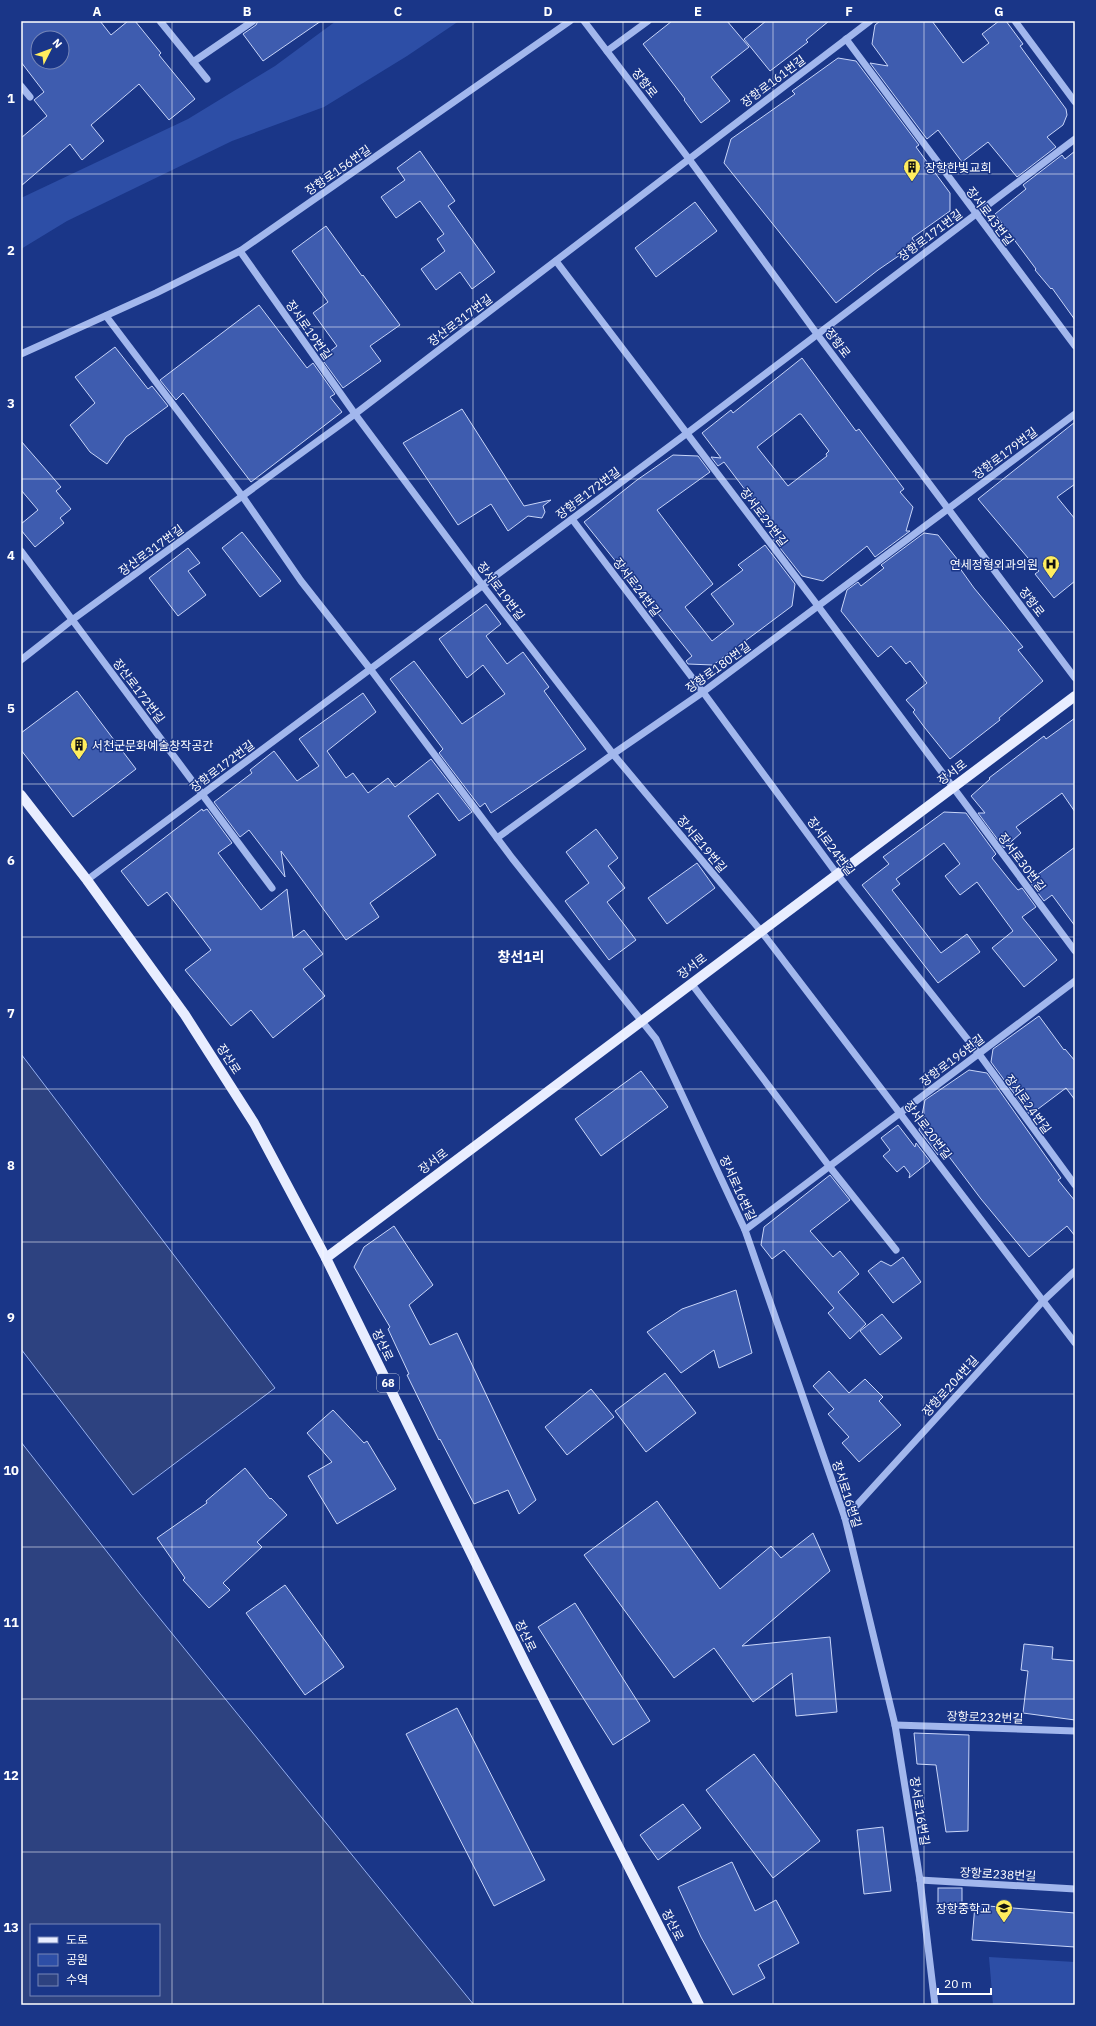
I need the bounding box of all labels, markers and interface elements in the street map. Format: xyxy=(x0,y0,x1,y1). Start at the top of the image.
text: A xyxy=(93,3,102,20)
text: B xyxy=(243,3,252,20)
text: C xyxy=(394,3,403,20)
text: D xyxy=(543,3,553,20)
text: E xyxy=(694,3,702,20)
text: F xyxy=(845,3,853,20)
text: G xyxy=(994,3,1004,20)
north arrow xyxy=(30,30,70,70)
text: N xyxy=(50,36,65,51)
street label: 장항로161번길 xyxy=(738,52,808,110)
street label: 장항로 xyxy=(629,65,661,101)
text: 1 xyxy=(7,90,15,107)
street label: 장항로156번길 xyxy=(302,142,374,198)
building icon: 장항한빛교회 xyxy=(902,157,922,182)
place label: 장항한빛교회 xyxy=(925,160,991,175)
street label: 장서로43번길 xyxy=(963,184,1017,248)
street label: 장항로171번길 xyxy=(895,206,965,264)
text: 2 xyxy=(7,242,15,259)
street label: 장산로317번길 xyxy=(425,291,495,349)
street label: 장서로19번길 xyxy=(283,297,335,363)
street label: 장항로 xyxy=(822,325,854,361)
text: 3 xyxy=(7,395,15,412)
street label: 장항로179번길 xyxy=(970,424,1040,482)
street label: 장항로172번길 xyxy=(553,464,623,522)
street label: 장서로29번길 xyxy=(737,485,791,549)
street label: 장산로317번길 xyxy=(116,521,186,579)
text: 4 xyxy=(7,547,15,564)
hospital icon: 연세정형외과의원 xyxy=(1041,554,1061,579)
street label: 장서로24번길 xyxy=(610,555,664,619)
place label: 연세정형외과의원 xyxy=(950,557,1038,572)
street label: 장서로19번길 xyxy=(474,559,528,623)
street label: 장항로 xyxy=(1016,584,1048,620)
street label: 장항로180번길 xyxy=(683,638,753,696)
street label: 장산로172번길 xyxy=(110,656,168,726)
text: 5 xyxy=(7,700,15,717)
building icon: 서천군문화예술창작공간 xyxy=(69,735,89,760)
street label: 장항로172번길 xyxy=(187,737,257,795)
place label: 서천군문화예술창작공간 xyxy=(92,738,213,753)
street label: 장서로 xyxy=(934,756,970,788)
street label: 장서로19번길 xyxy=(674,813,730,875)
street label: 장서로24번길 xyxy=(804,814,858,878)
street label: 장서로30번길 xyxy=(995,830,1049,894)
text: 6 xyxy=(7,852,15,869)
district label: 창선1리 xyxy=(497,948,545,966)
street label: 장서로 xyxy=(674,950,710,982)
text: 7 xyxy=(7,1005,15,1022)
street label: 장항로196번길 xyxy=(917,1031,987,1089)
street label: 장산로 xyxy=(214,1041,244,1077)
street label: 장서로24번길 xyxy=(1001,1071,1055,1137)
street label: 장서로20번길 xyxy=(901,1098,955,1162)
street label: 장서로 xyxy=(415,1145,451,1177)
street label: 장서로16번길 xyxy=(716,1153,760,1223)
text: 8 xyxy=(7,1157,15,1174)
text: 9 xyxy=(7,1309,15,1326)
street label: 장산로 xyxy=(369,1327,397,1363)
street label: 장항로204번길 xyxy=(919,1352,981,1420)
road number: 68 xyxy=(377,1374,399,1392)
street label: 장서로16번길 xyxy=(829,1459,865,1529)
text: 10 xyxy=(3,1462,19,1479)
text: 11 xyxy=(3,1614,19,1631)
street label: 장산로 xyxy=(512,1618,540,1654)
street label: 장항로232번길 xyxy=(946,1708,1024,1726)
text: 12 xyxy=(3,1767,19,1784)
street label: 장서로16번길 xyxy=(907,1775,933,1847)
street label: 장항로238번길 xyxy=(959,1865,1037,1883)
school or university icon: 장항중학교 xyxy=(994,1898,1014,1923)
place label: 장항중학교 xyxy=(936,1901,991,1916)
street label: 장산로 xyxy=(659,1907,687,1943)
text: 13 xyxy=(3,1919,19,1936)
legend xyxy=(30,1924,160,1996)
text: 도로 xyxy=(66,1932,88,1947)
text: 공원 xyxy=(66,1952,88,1967)
scale bar xyxy=(938,1970,991,1996)
text: 수역 xyxy=(66,1972,88,1987)
text: 20 m xyxy=(944,1976,972,1991)

